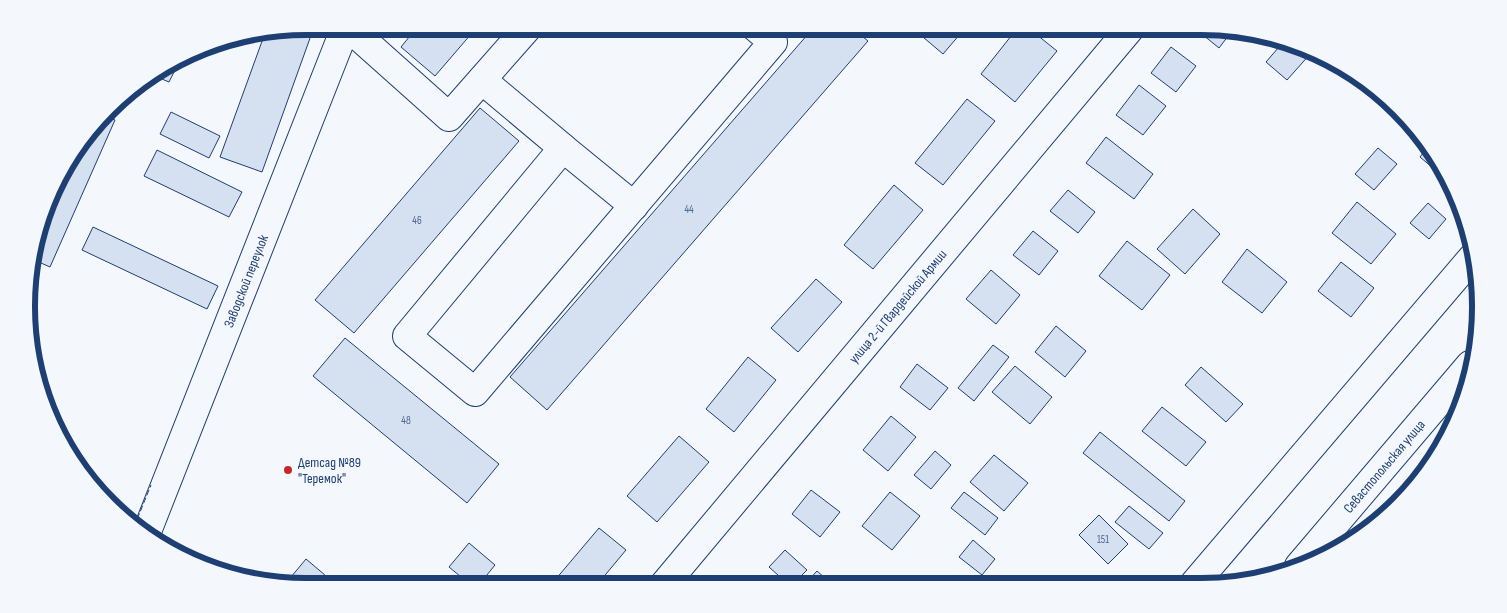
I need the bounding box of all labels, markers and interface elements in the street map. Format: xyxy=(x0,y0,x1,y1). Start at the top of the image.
house number: 44 xyxy=(684,203,694,216)
house number: 46 xyxy=(412,214,422,227)
street label: Заводской переулок xyxy=(220,231,272,330)
street label: улица 2-й Гвардейской Армии xyxy=(845,246,950,367)
house number: 48 xyxy=(401,414,411,427)
street label: Севастопольская улица xyxy=(1339,416,1428,516)
place label: Детсад №89 "Теремок" xyxy=(298,454,361,487)
marker: Детсад №89 "Теремок" xyxy=(282,464,294,476)
house number: 151 xyxy=(1097,533,1109,546)

